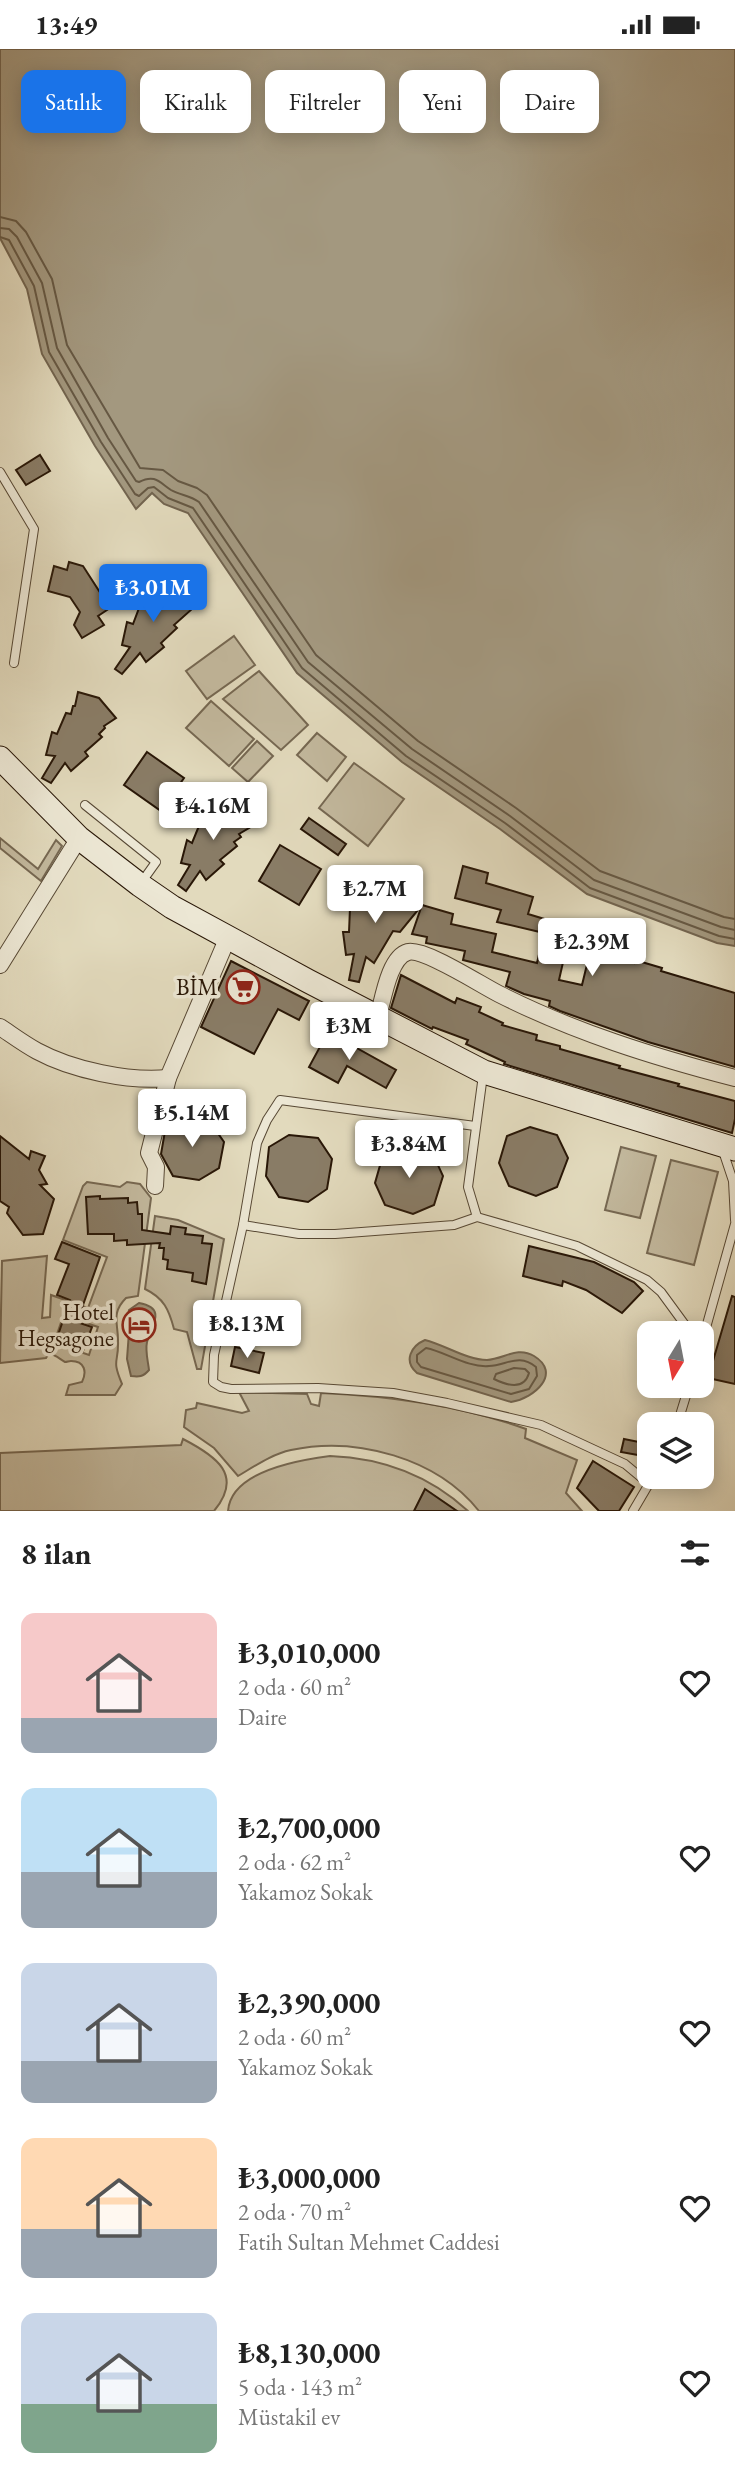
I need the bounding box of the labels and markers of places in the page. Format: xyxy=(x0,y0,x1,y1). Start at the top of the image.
pin: ₺3.01M xyxy=(96,565,210,624)
pin: ₺4.16M xyxy=(156,783,270,842)
pin: ₺2.7M xyxy=(326,865,424,925)
pin: ₺2.39M xyxy=(535,919,649,978)
supermarket icon: BİM xyxy=(224,968,262,1006)
place label: BİM xyxy=(176,972,218,1002)
pin: ₺3M xyxy=(315,1003,383,1062)
pin: ₺5.14M xyxy=(135,1089,249,1149)
pin: ₺3.84M xyxy=(352,1121,466,1180)
place label: Hotel Hegsagone xyxy=(17,1297,114,1353)
pin: ₺8.13M xyxy=(190,1301,304,1360)
hotel icon: Hotel Hegsagone xyxy=(120,1306,158,1344)

